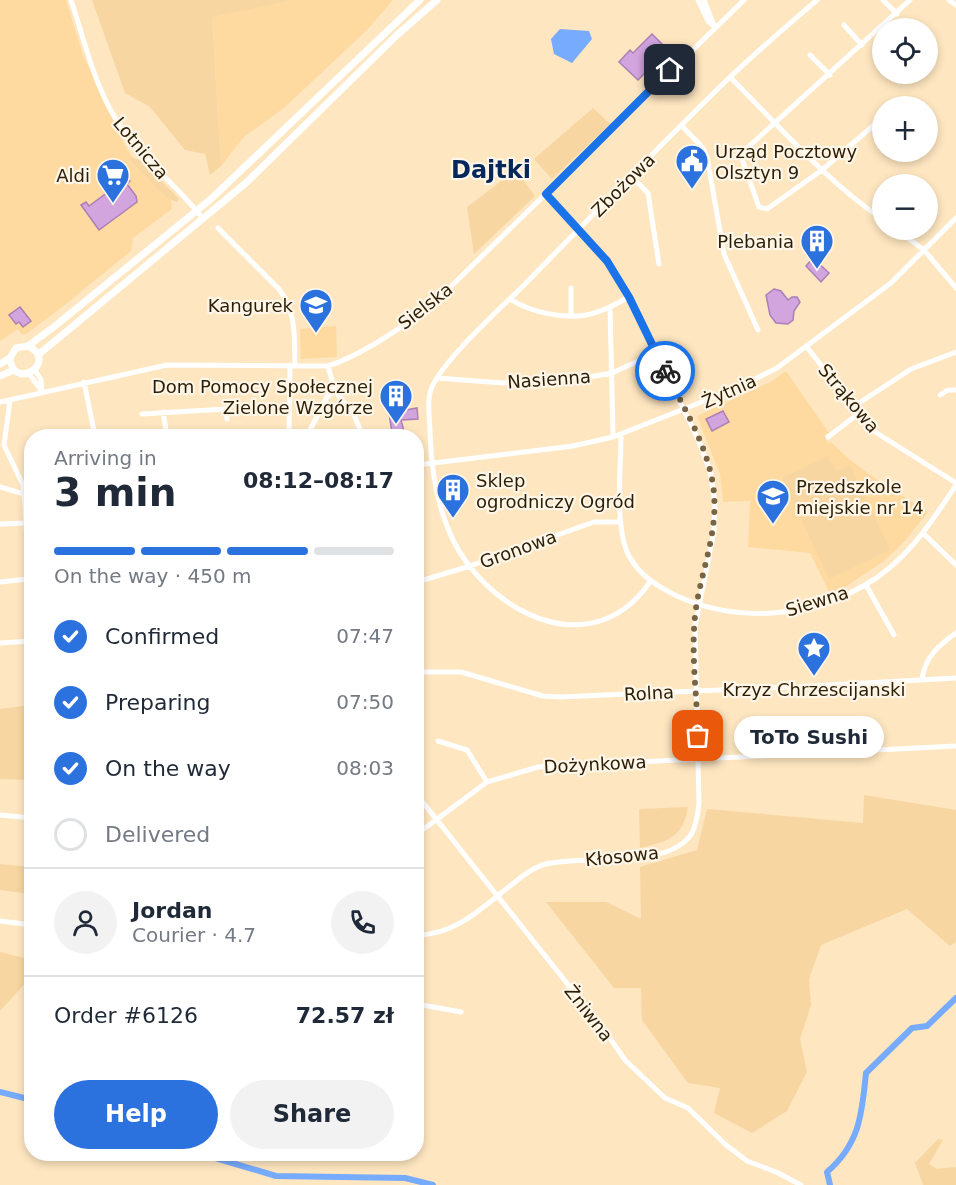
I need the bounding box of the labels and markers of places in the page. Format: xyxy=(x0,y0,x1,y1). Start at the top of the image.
pin xyxy=(644,44,695,95)
place label: Urząd Pocztowy Olsztyn 9 xyxy=(715,141,858,183)
public building icon: Urząd Pocztowy Olsztyn 9 xyxy=(674,143,710,190)
supermarket icon: Aldi xyxy=(95,157,131,204)
place label: Aldi xyxy=(56,165,90,186)
building icon: Plebania xyxy=(799,223,835,270)
place label: Plebania xyxy=(717,231,794,252)
school or university icon: Kangurek xyxy=(298,287,334,334)
place label: Kangurek xyxy=(208,295,294,316)
place label: Dom Pomocy Społecznej Zielone Wzgórze xyxy=(152,376,373,418)
building icon: Dom Pomocy Społecznej Zielone Wzgórze xyxy=(378,378,414,425)
place label: Sklep ogrodniczy Ogród xyxy=(476,470,635,512)
building icon: Sklep ogrodniczy Ogród xyxy=(435,472,471,519)
place label: Przedszkole miejskie nr 14 xyxy=(796,476,924,518)
school or university icon: Przedszkole miejskie nr 14 xyxy=(755,478,791,525)
place icon: Krzyz Chrzescijanski xyxy=(796,630,832,677)
place label: Krzyz Chrzescijanski xyxy=(723,679,905,700)
pin xyxy=(672,710,723,761)
callout: ToTo Sushi xyxy=(734,715,884,757)

